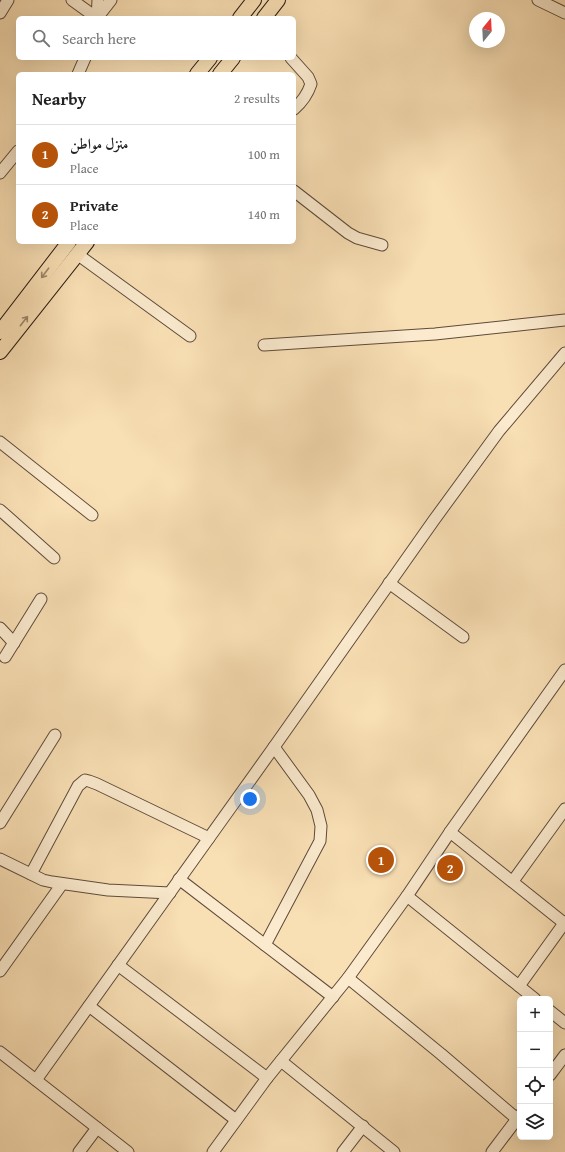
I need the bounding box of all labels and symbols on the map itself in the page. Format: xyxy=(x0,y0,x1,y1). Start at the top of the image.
north arrow xyxy=(469,12,505,48)
one-way arrow xyxy=(41,267,49,278)
one-way arrow xyxy=(20,316,28,327)
your location xyxy=(240,789,260,809)
pin: 1 xyxy=(368,845,394,875)
pin: 2 xyxy=(437,853,463,883)

